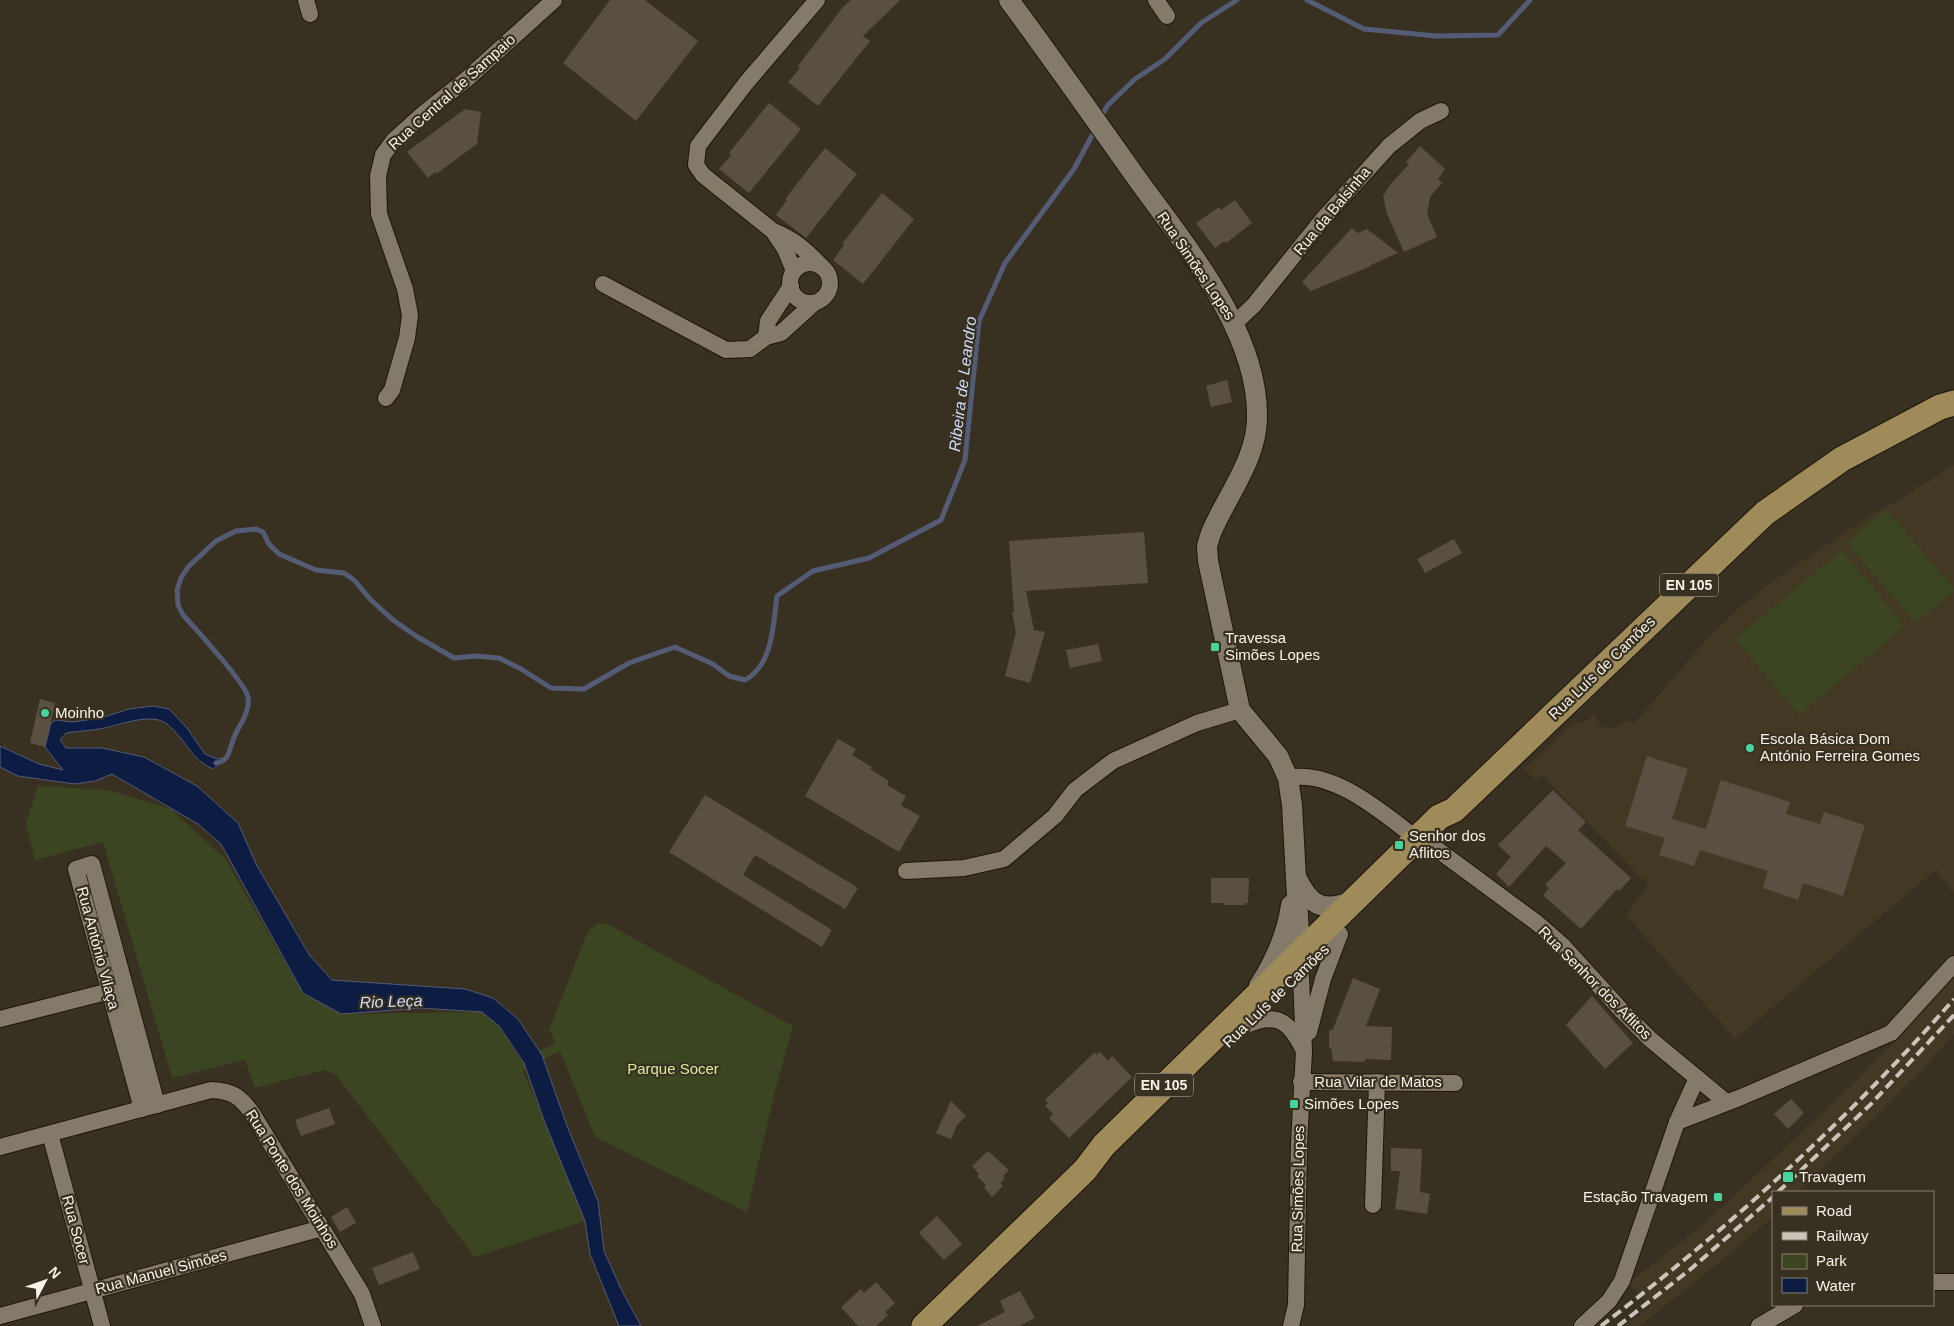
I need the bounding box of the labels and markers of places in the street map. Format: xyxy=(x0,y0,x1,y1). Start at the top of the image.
place label: Travessa Simões Lopes xyxy=(1225,629,1320,663)
marker: Travessa Simões Lopes xyxy=(1209,641,1221,653)
place label: Moinho xyxy=(55,704,104,721)
marker: Moinho xyxy=(39,707,51,719)
place label: Escola Básica Dom António Ferreira Gomes xyxy=(1760,730,1920,764)
marker: Escola Básica Dom António Ferreira Gomes xyxy=(1744,742,1756,754)
place label: Senhor dos Aflitos xyxy=(1409,827,1486,861)
marker: Senhor dos Aflitos xyxy=(1393,839,1405,851)
place label: Simões Lopes xyxy=(1304,1095,1399,1112)
marker: Simões Lopes xyxy=(1288,1098,1300,1110)
place label: Travagem xyxy=(1799,1168,1866,1185)
marker: Travagem xyxy=(1781,1170,1795,1184)
place label: Estação Travagem xyxy=(1583,1188,1708,1205)
marker: Estação Travagem xyxy=(1712,1191,1724,1203)

